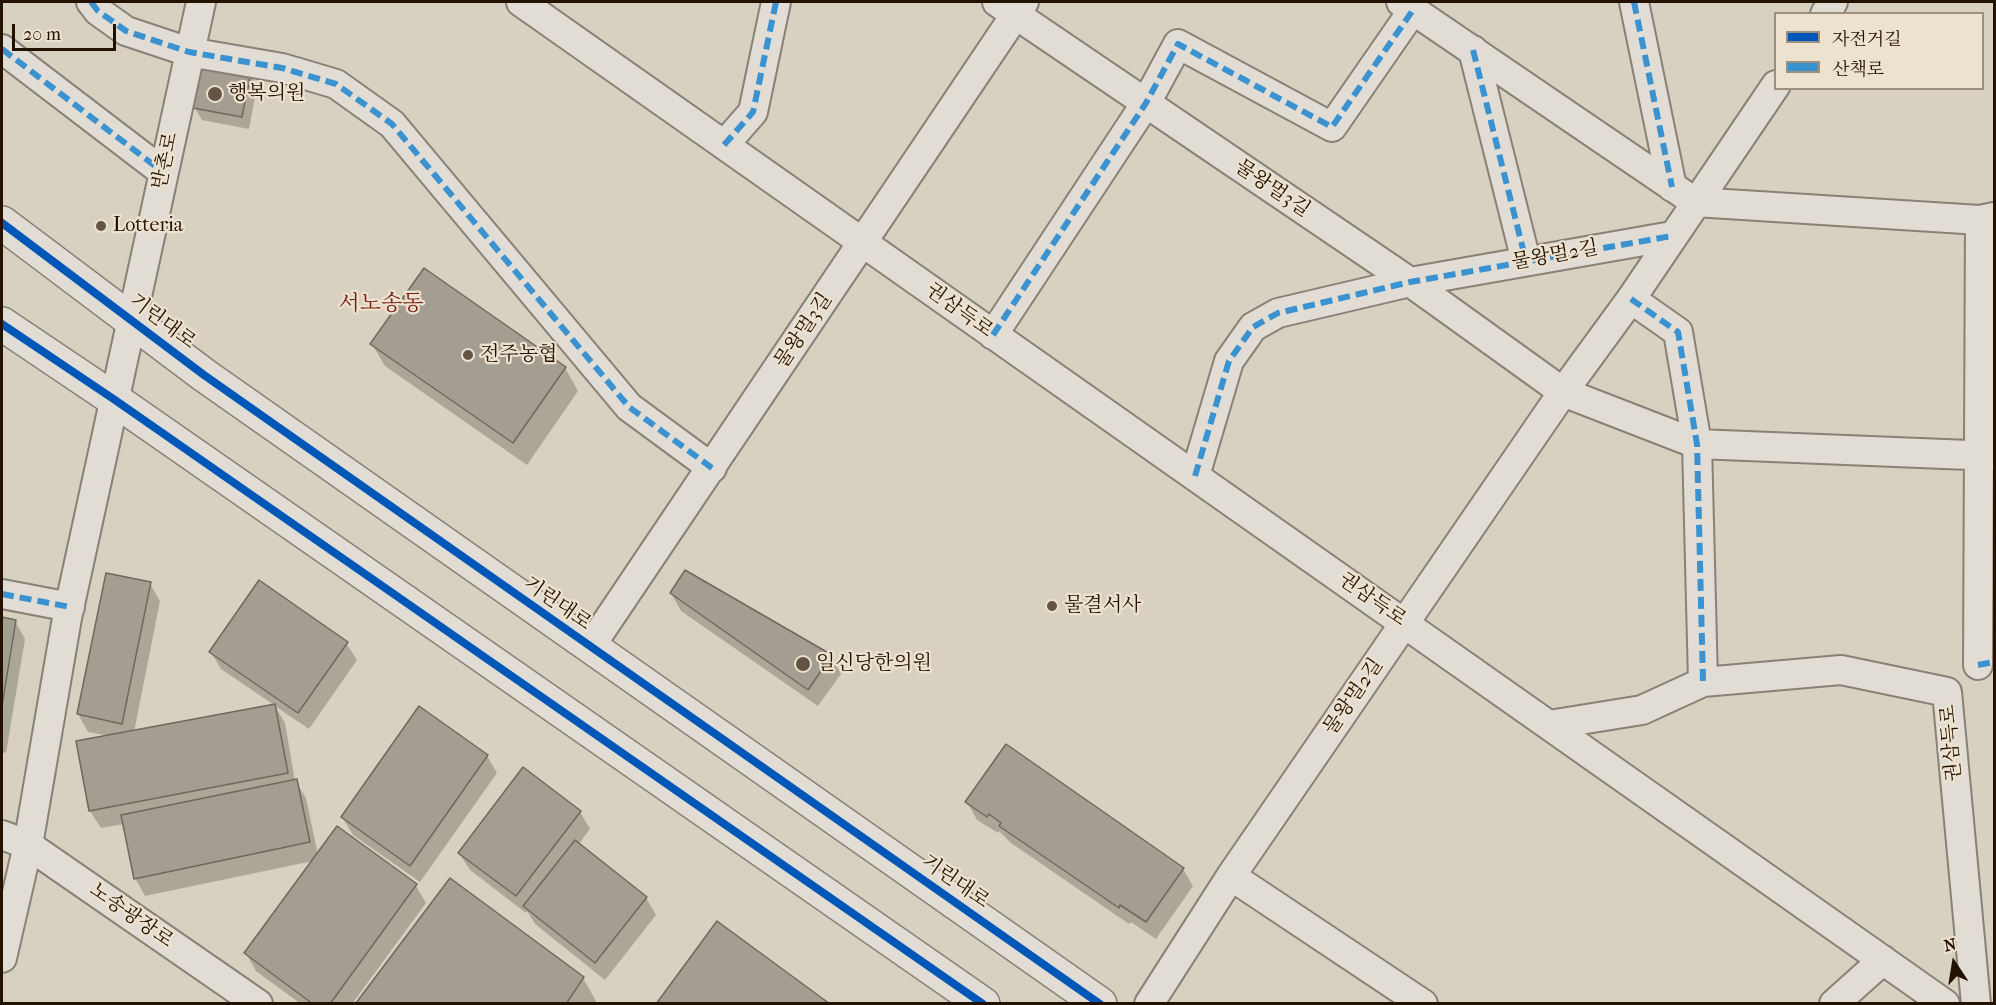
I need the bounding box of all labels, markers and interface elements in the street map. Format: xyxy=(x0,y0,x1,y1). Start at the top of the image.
scale bar xyxy=(15,12,118,50)
legend xyxy=(1774,12,1984,90)
text: 20 m xyxy=(23,24,61,45)
text: 자전거길 xyxy=(1832,29,1902,50)
text: 산책로 xyxy=(1832,59,1884,80)
place label: 행복의원 xyxy=(228,82,305,106)
marker: 행복의원 xyxy=(206,85,224,103)
street label: 반촌로 xyxy=(148,130,184,192)
street label: 물왕멀3길 xyxy=(1230,155,1314,223)
place label: Lotteria xyxy=(113,214,183,238)
marker: Lotteria xyxy=(94,219,108,233)
street label: 물왕멀2길 xyxy=(1510,237,1600,275)
street label: 권삼득로 xyxy=(921,279,997,343)
street label: 기린대로 xyxy=(124,289,200,355)
street label: 물왕멀3길 xyxy=(770,289,838,373)
district label: 서노송동 xyxy=(338,292,424,318)
place label: 전주농협 xyxy=(480,343,557,367)
marker: 전주농협 xyxy=(461,348,475,362)
street label: 권삼득로 xyxy=(1333,568,1411,632)
street label: 기린대로 xyxy=(518,572,596,636)
place label: 물결서사 xyxy=(1064,594,1141,618)
marker: 물결서사 xyxy=(1045,599,1059,613)
place label: 일신당한의원 xyxy=(816,652,932,676)
street label: 물왕멀2길 xyxy=(1319,654,1389,740)
marker: 일신당한의원 xyxy=(794,655,812,673)
street label: 권삼득로 xyxy=(1937,703,1967,783)
street label: 기린대로 xyxy=(916,850,994,914)
street label: 노송광장로 xyxy=(85,878,177,954)
north arrow xyxy=(1924,933,1984,993)
text: N xyxy=(1942,934,1958,955)

